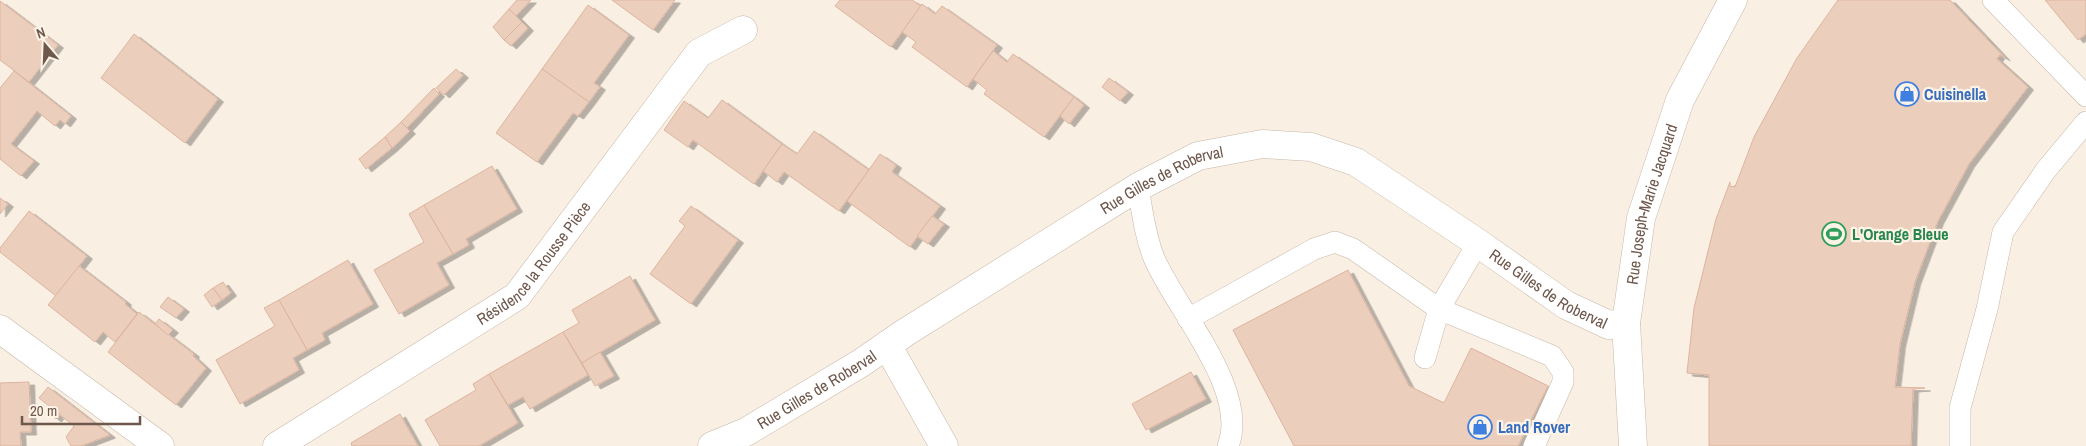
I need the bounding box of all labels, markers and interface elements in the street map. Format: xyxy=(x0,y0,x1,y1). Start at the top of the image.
north arrow xyxy=(20,20,70,70)
text: N xyxy=(34,23,48,43)
shop icon: Cuisinella xyxy=(1894,81,1920,107)
place label: Cuisinella xyxy=(1924,83,1987,105)
street label: Rue Joseph-Marie Jacquard xyxy=(1621,121,1682,286)
street label: Rue Gilles de Roberval xyxy=(1096,141,1225,219)
street label: Résidence la Rousse Pièce xyxy=(472,197,595,330)
sports icon: L'Orange Bleue xyxy=(1821,221,1847,247)
place label: L'Orange Bleue xyxy=(1852,223,1948,245)
street label: Rue Gilles de Roberval xyxy=(1485,243,1611,334)
street label: Rue Gilles de Roberval xyxy=(753,345,880,434)
scale bar xyxy=(22,394,140,426)
text: 20 m xyxy=(30,400,57,421)
shop icon: Land Rover xyxy=(1467,414,1493,440)
place label: Land Rover xyxy=(1498,416,1571,438)

